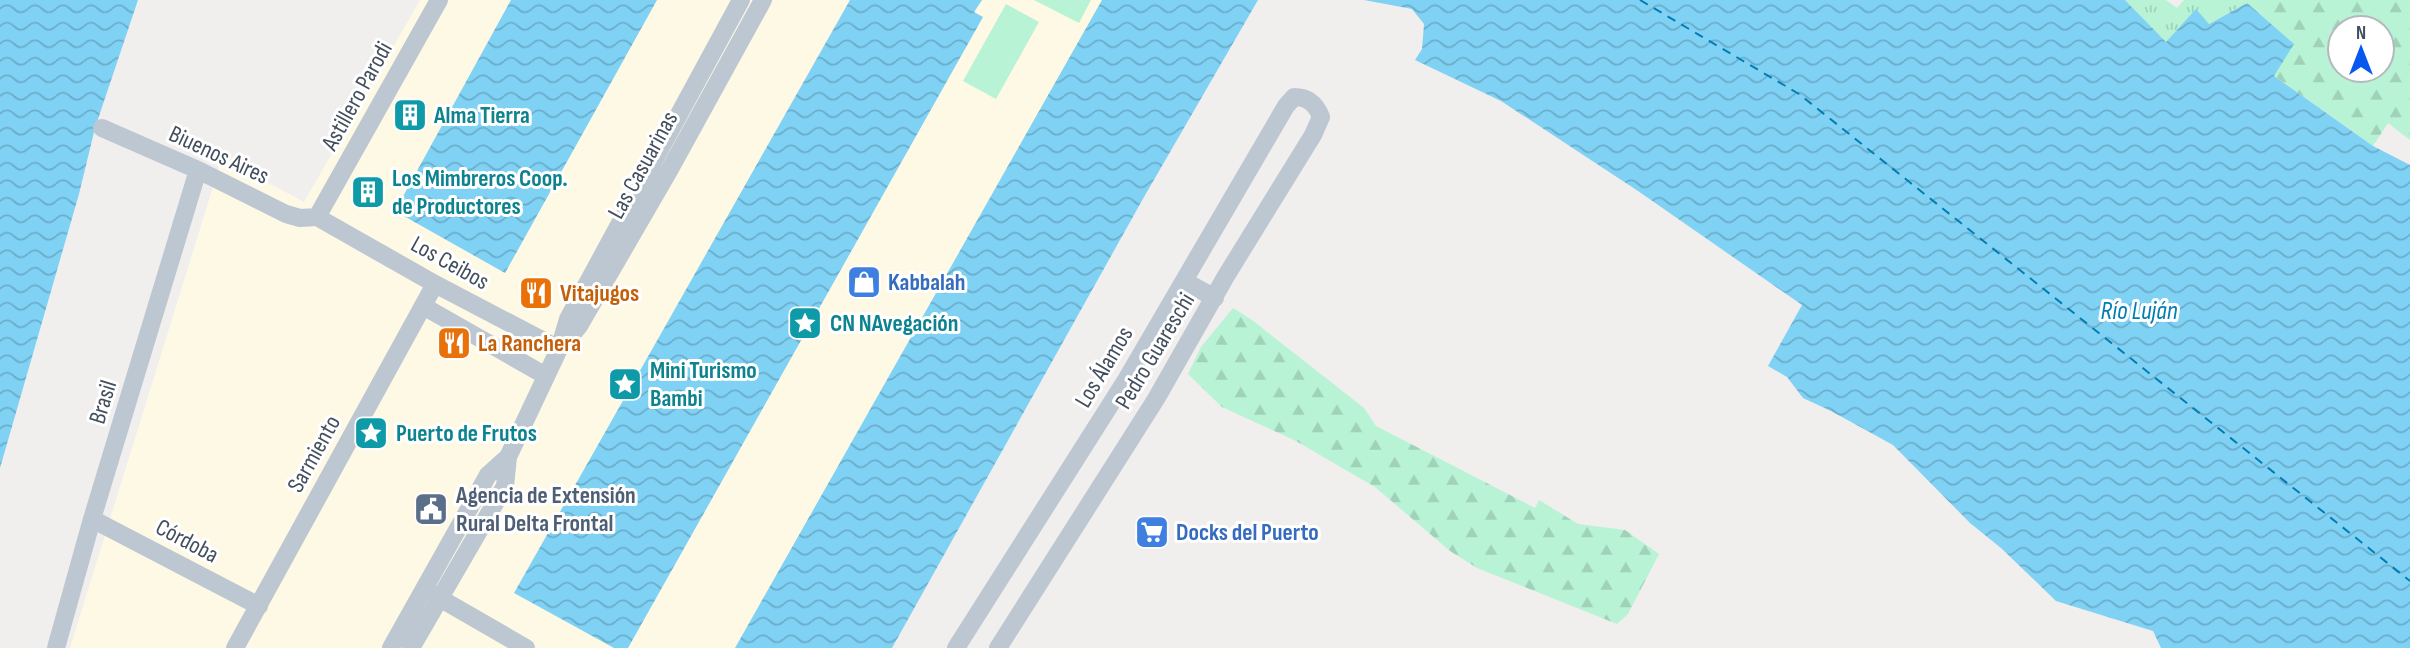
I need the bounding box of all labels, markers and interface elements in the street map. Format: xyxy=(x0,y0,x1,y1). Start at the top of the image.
north arrow xyxy=(2326,14,2396,84)
text: N xyxy=(2356,22,2366,45)
street label: Astillero Parodi xyxy=(315,37,399,156)
building icon: Alma Tierra xyxy=(391,96,429,134)
place label: Alma Tierra xyxy=(433,101,530,130)
street label: Las Casuarinas xyxy=(602,106,684,224)
street label: Biuenos Aires xyxy=(164,119,274,191)
place label: Los Mimbreros Coop. de Productores xyxy=(392,164,568,221)
building icon: Los Mimbreros Coop. de Productores xyxy=(349,173,387,211)
street label: Los Ceibos xyxy=(406,230,494,296)
shop icon: Kabbalah xyxy=(845,263,883,301)
place label: Kabbalah xyxy=(888,268,965,297)
restaurant icon: Vitajugos xyxy=(517,274,555,312)
place label: Vitajugos xyxy=(560,279,639,308)
street label: Pedro Guareschi xyxy=(1109,288,1201,414)
water label: Río Luján xyxy=(2100,296,2178,327)
place icon: CN NAvegación xyxy=(786,304,824,342)
place label: CN NAvegación xyxy=(830,309,959,338)
street label: Los Álamos xyxy=(1069,321,1139,413)
restaurant icon: La Ranchera xyxy=(435,324,473,362)
place label: La Ranchera xyxy=(478,329,581,358)
place label: Mini Turismo Bambi xyxy=(650,356,757,413)
place icon: Mini Turismo Bambi xyxy=(606,365,644,403)
street label: Brasil xyxy=(83,377,123,427)
street label: Sarmiento xyxy=(281,410,347,498)
place icon: Puerto de Frutos xyxy=(352,414,390,452)
place label: Puerto de Frutos xyxy=(396,419,537,448)
place label: Agencia de Extensión Rural Delta Frontal xyxy=(455,481,636,538)
public building icon: Agencia de Extensión Rural Delta Frontal xyxy=(412,490,450,528)
street label: Córdoba xyxy=(151,512,223,570)
supermarket icon: Docks del Puerto xyxy=(1133,513,1171,551)
place label: Docks del Puerto xyxy=(1176,518,1319,547)

